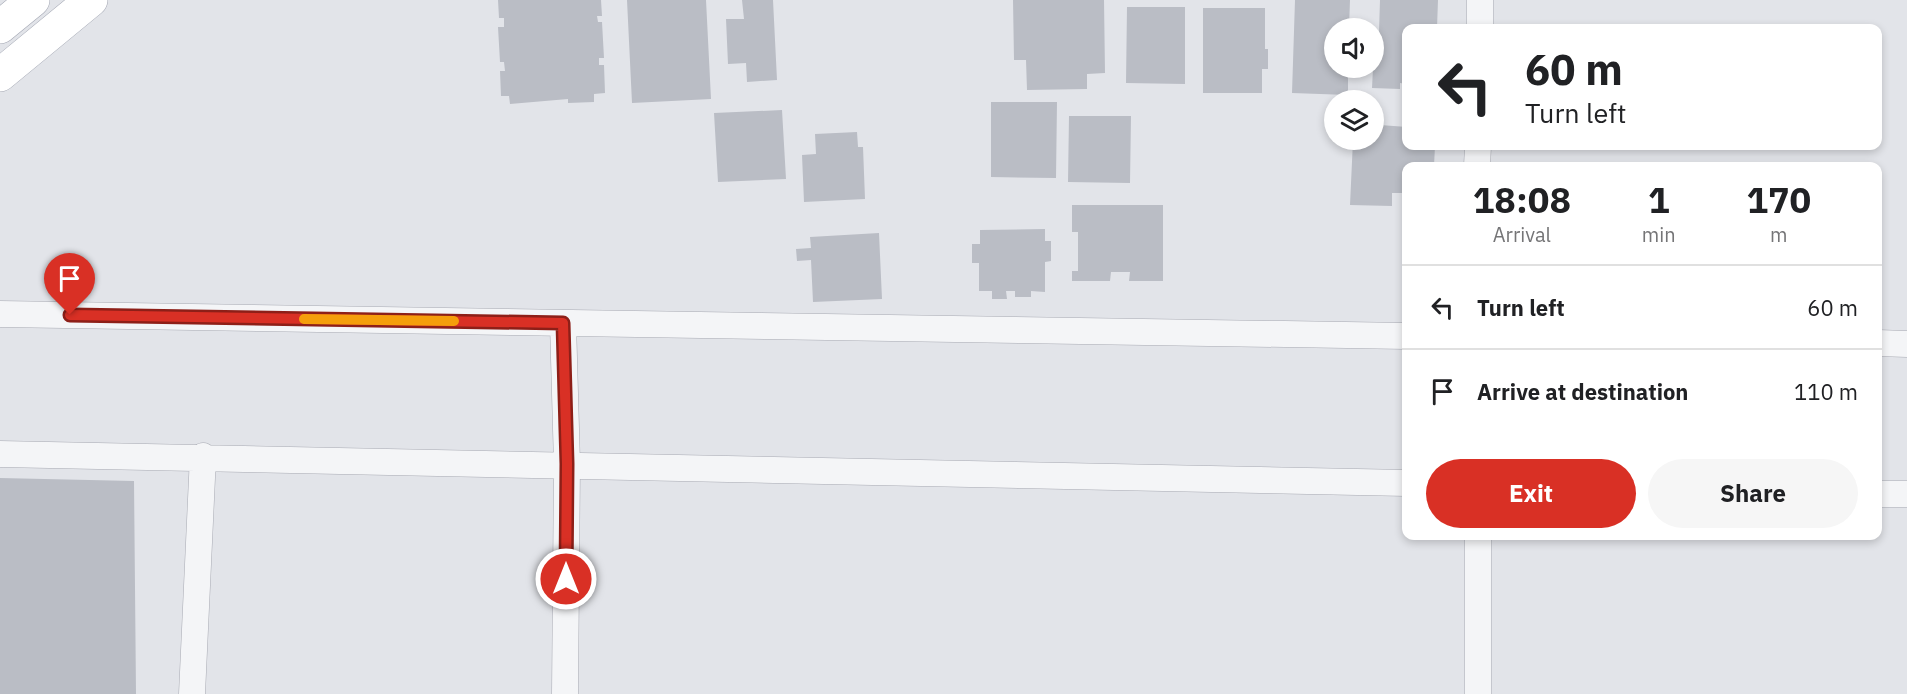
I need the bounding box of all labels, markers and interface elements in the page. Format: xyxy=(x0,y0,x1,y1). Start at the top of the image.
map controls xyxy=(1324,18,1384,150)
button: sound xyxy=(1324,18,1384,78)
text: 60 m xyxy=(1525,42,1623,97)
icon: left xyxy=(1426,48,1504,126)
button: layers xyxy=(1324,90,1384,150)
text: Turn left xyxy=(1525,95,1626,130)
text: 18:08 xyxy=(1473,176,1571,223)
text: 1 xyxy=(1648,176,1670,223)
text: 170 xyxy=(1746,176,1811,223)
text: Arrival xyxy=(1493,221,1551,248)
text: min xyxy=(1642,221,1676,248)
text: m xyxy=(1770,221,1788,248)
pin xyxy=(44,253,95,315)
icon: arrive xyxy=(53,262,86,295)
icon: left xyxy=(1426,291,1459,324)
text: Turn left xyxy=(1477,293,1565,322)
text: 60 m xyxy=(1807,293,1858,322)
icon: arrive xyxy=(1426,375,1459,408)
text: Arrive at destination xyxy=(1477,377,1688,406)
text: 110 m xyxy=(1794,377,1858,406)
button: Exit xyxy=(1426,459,1636,528)
button: Share xyxy=(1648,459,1858,528)
position arrow xyxy=(534,547,598,611)

